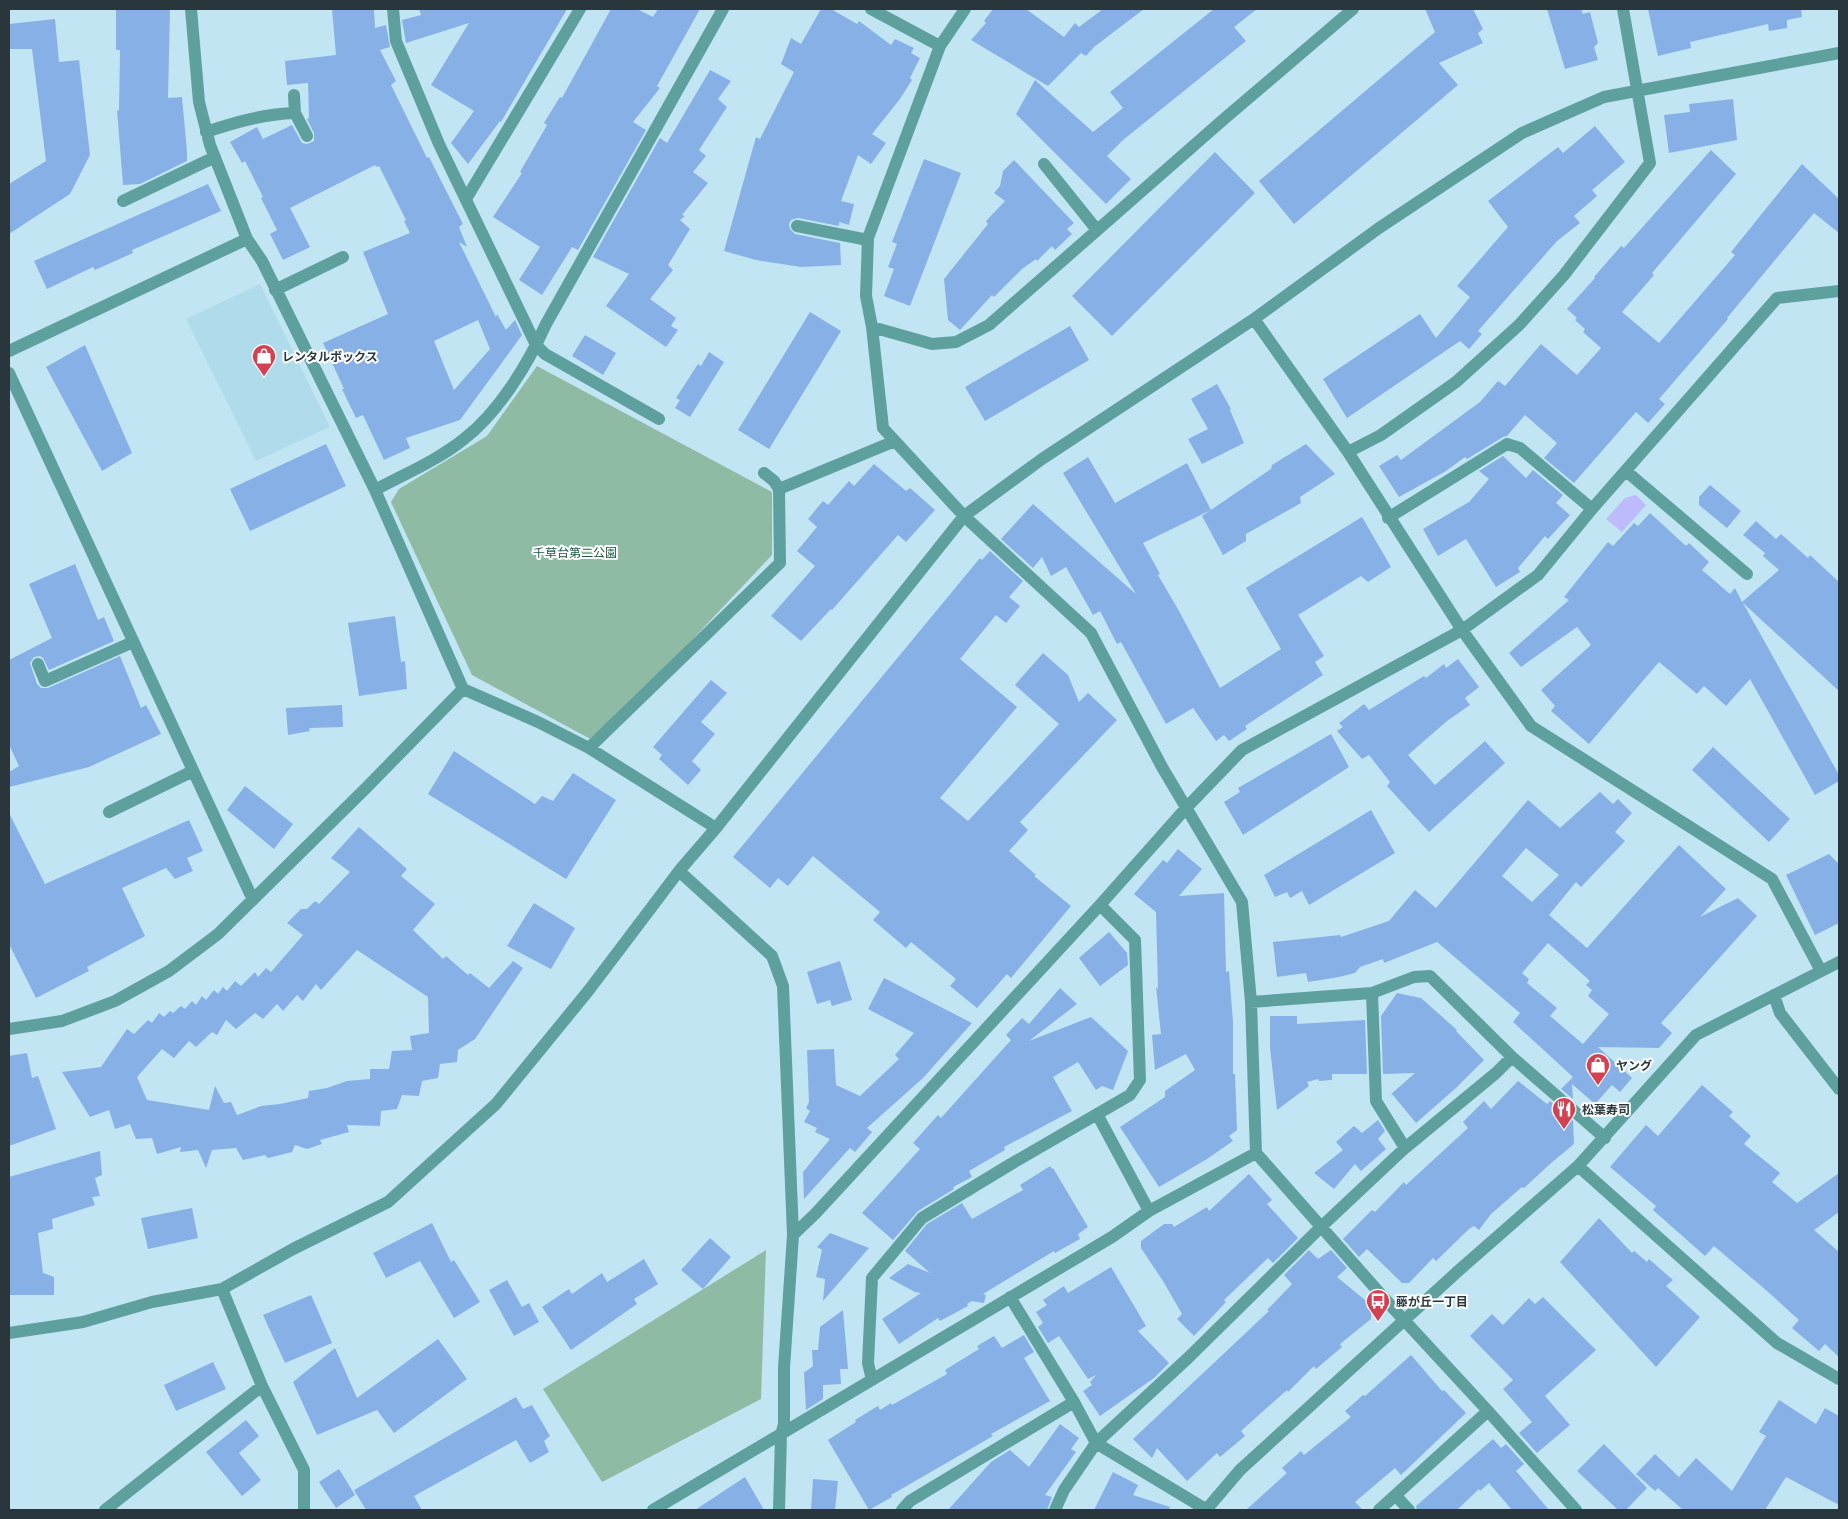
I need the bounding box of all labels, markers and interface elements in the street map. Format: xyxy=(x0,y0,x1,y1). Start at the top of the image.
shop icon: レンタルボックス xyxy=(251,343,277,377)
place label: レンタルボックス xyxy=(282,348,378,365)
park label: 千草台第二公園 xyxy=(533,544,617,561)
shop icon: ヤング xyxy=(1585,1052,1611,1086)
place label: ヤング xyxy=(1616,1057,1652,1074)
restaurant icon: 松葉寿司 xyxy=(1551,1096,1577,1130)
place label: 松葉寿司 xyxy=(1582,1101,1630,1118)
bus stop icon: 藤が丘一丁目 xyxy=(1365,1288,1391,1322)
place label: 藤が丘一丁目 xyxy=(1396,1293,1468,1310)

